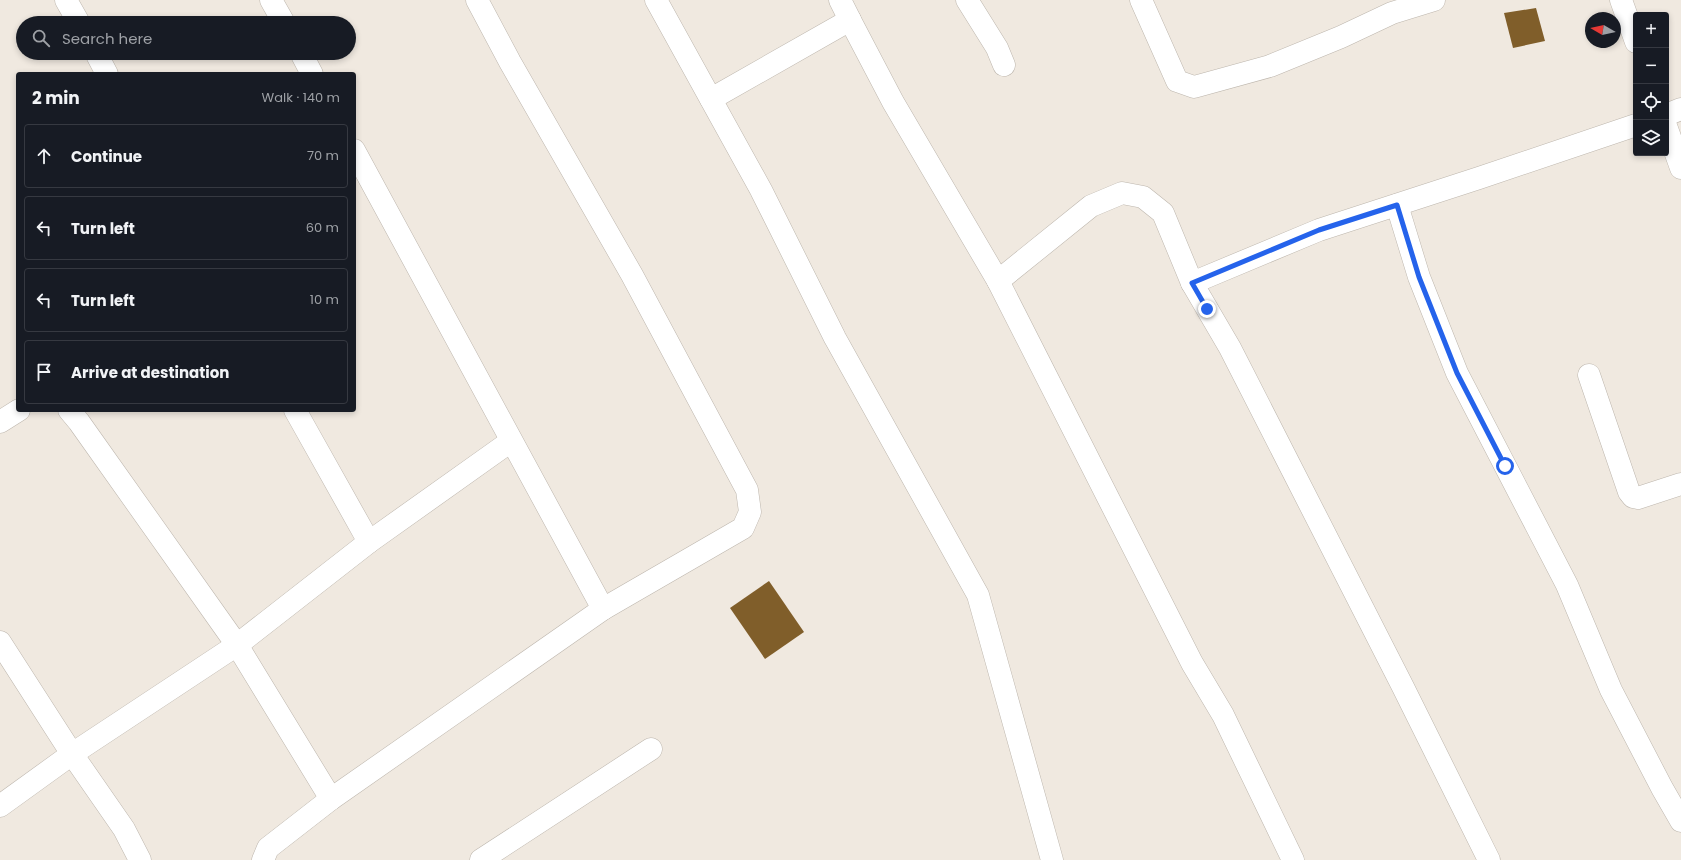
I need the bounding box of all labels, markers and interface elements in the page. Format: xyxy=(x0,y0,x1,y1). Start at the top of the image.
north arrow xyxy=(1585,12,1621,48)
map controls xyxy=(1633,12,1669,156)
button: + xyxy=(1633,12,1669,48)
search box xyxy=(16,16,356,60)
icon: search xyxy=(30,27,52,49)
text: Search here xyxy=(62,28,152,49)
button: − xyxy=(1633,48,1669,84)
button: locate xyxy=(1633,84,1669,120)
text: 2 min xyxy=(32,86,80,110)
text: Walk · 140 m xyxy=(262,88,340,107)
button: layers xyxy=(1633,120,1669,156)
icon: ahead xyxy=(33,145,55,167)
text: Continue xyxy=(71,146,142,167)
text: 70 m xyxy=(307,146,339,165)
icon: left xyxy=(33,217,55,239)
text: Turn left xyxy=(71,218,135,239)
text: 60 m xyxy=(306,218,339,237)
icon: left xyxy=(33,289,55,311)
text: Turn left xyxy=(71,290,135,311)
text: 10 m xyxy=(310,290,339,309)
route end xyxy=(1198,300,1216,318)
icon: arrive xyxy=(33,361,55,383)
text: Arrive at destination xyxy=(71,362,229,383)
route start xyxy=(1496,457,1514,475)

